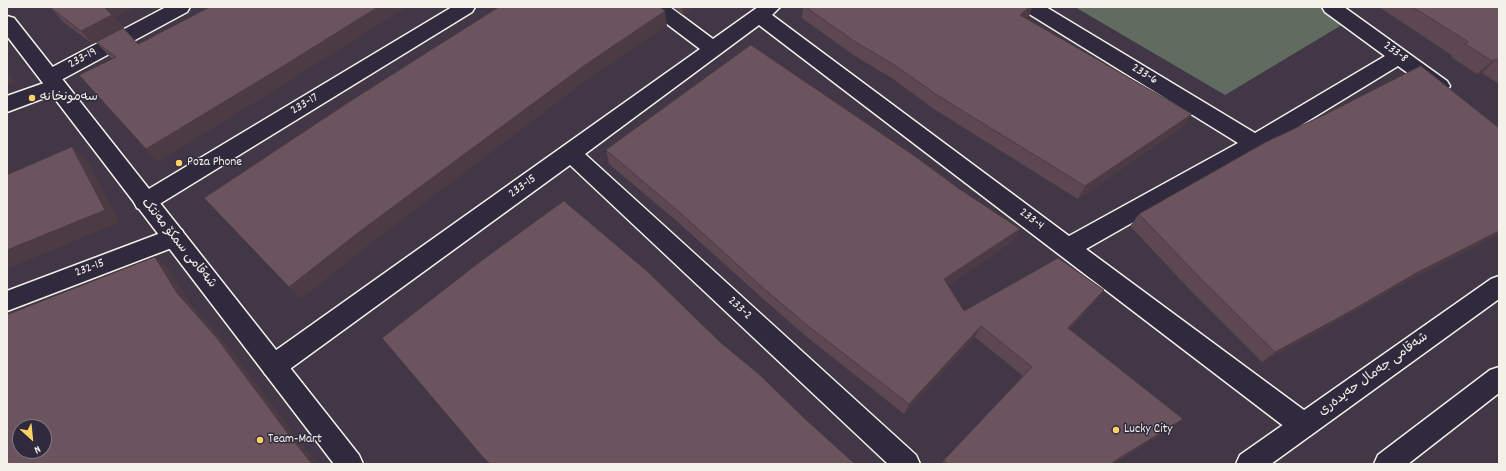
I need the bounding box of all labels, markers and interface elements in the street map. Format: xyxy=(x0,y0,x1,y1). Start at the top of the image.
street label: 233-8 xyxy=(1380,39,1410,67)
street label: 233-19 xyxy=(66,45,100,73)
street label: 233-6 xyxy=(1128,61,1160,89)
place label: سەمونخانە xyxy=(40,90,98,106)
street label: 233-17 xyxy=(288,91,322,119)
marker: سەمونخانە xyxy=(27,93,37,103)
place label: Poza Phone xyxy=(187,155,242,171)
marker: Poza Phone xyxy=(174,158,184,168)
street label: 233-15 xyxy=(506,172,540,202)
street label: شەقامی سمکۆ مەنتک xyxy=(137,196,219,292)
street label: 233-4 xyxy=(1015,206,1047,234)
street label: 232-15 xyxy=(73,256,107,282)
street label: 233-2 xyxy=(724,294,754,324)
street label: شەقامی جەمال حەیدەری xyxy=(1316,330,1432,420)
north arrow xyxy=(12,419,52,459)
place label: Lucky City xyxy=(1124,422,1173,438)
marker: Lucky City xyxy=(1111,425,1121,435)
place label: Team-Mart xyxy=(268,432,322,448)
marker: Team-Mart xyxy=(255,435,265,445)
text: N xyxy=(31,440,43,457)

